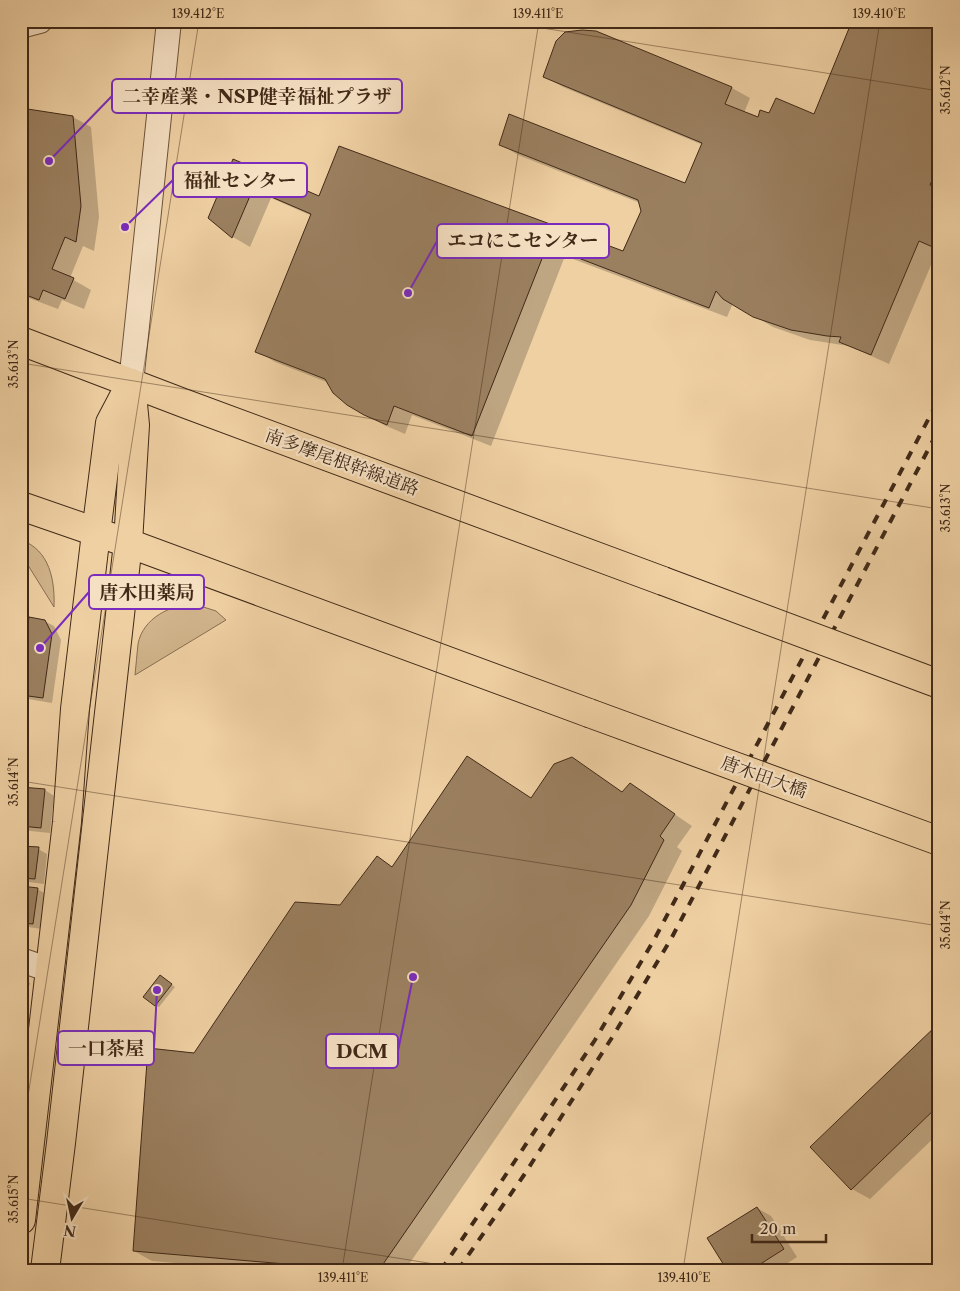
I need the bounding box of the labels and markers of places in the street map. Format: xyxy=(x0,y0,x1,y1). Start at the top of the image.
callout: 二幸産業・NSP健幸福祉プラザ xyxy=(112,79,402,113)
callout: 福祉センター xyxy=(173,163,307,197)
callout: エコにこセンター xyxy=(437,224,609,258)
callout: 唐木田薬局 xyxy=(89,575,204,609)
callout: 一口茶屋 xyxy=(58,1031,154,1065)
callout: DCM xyxy=(326,1034,398,1068)

